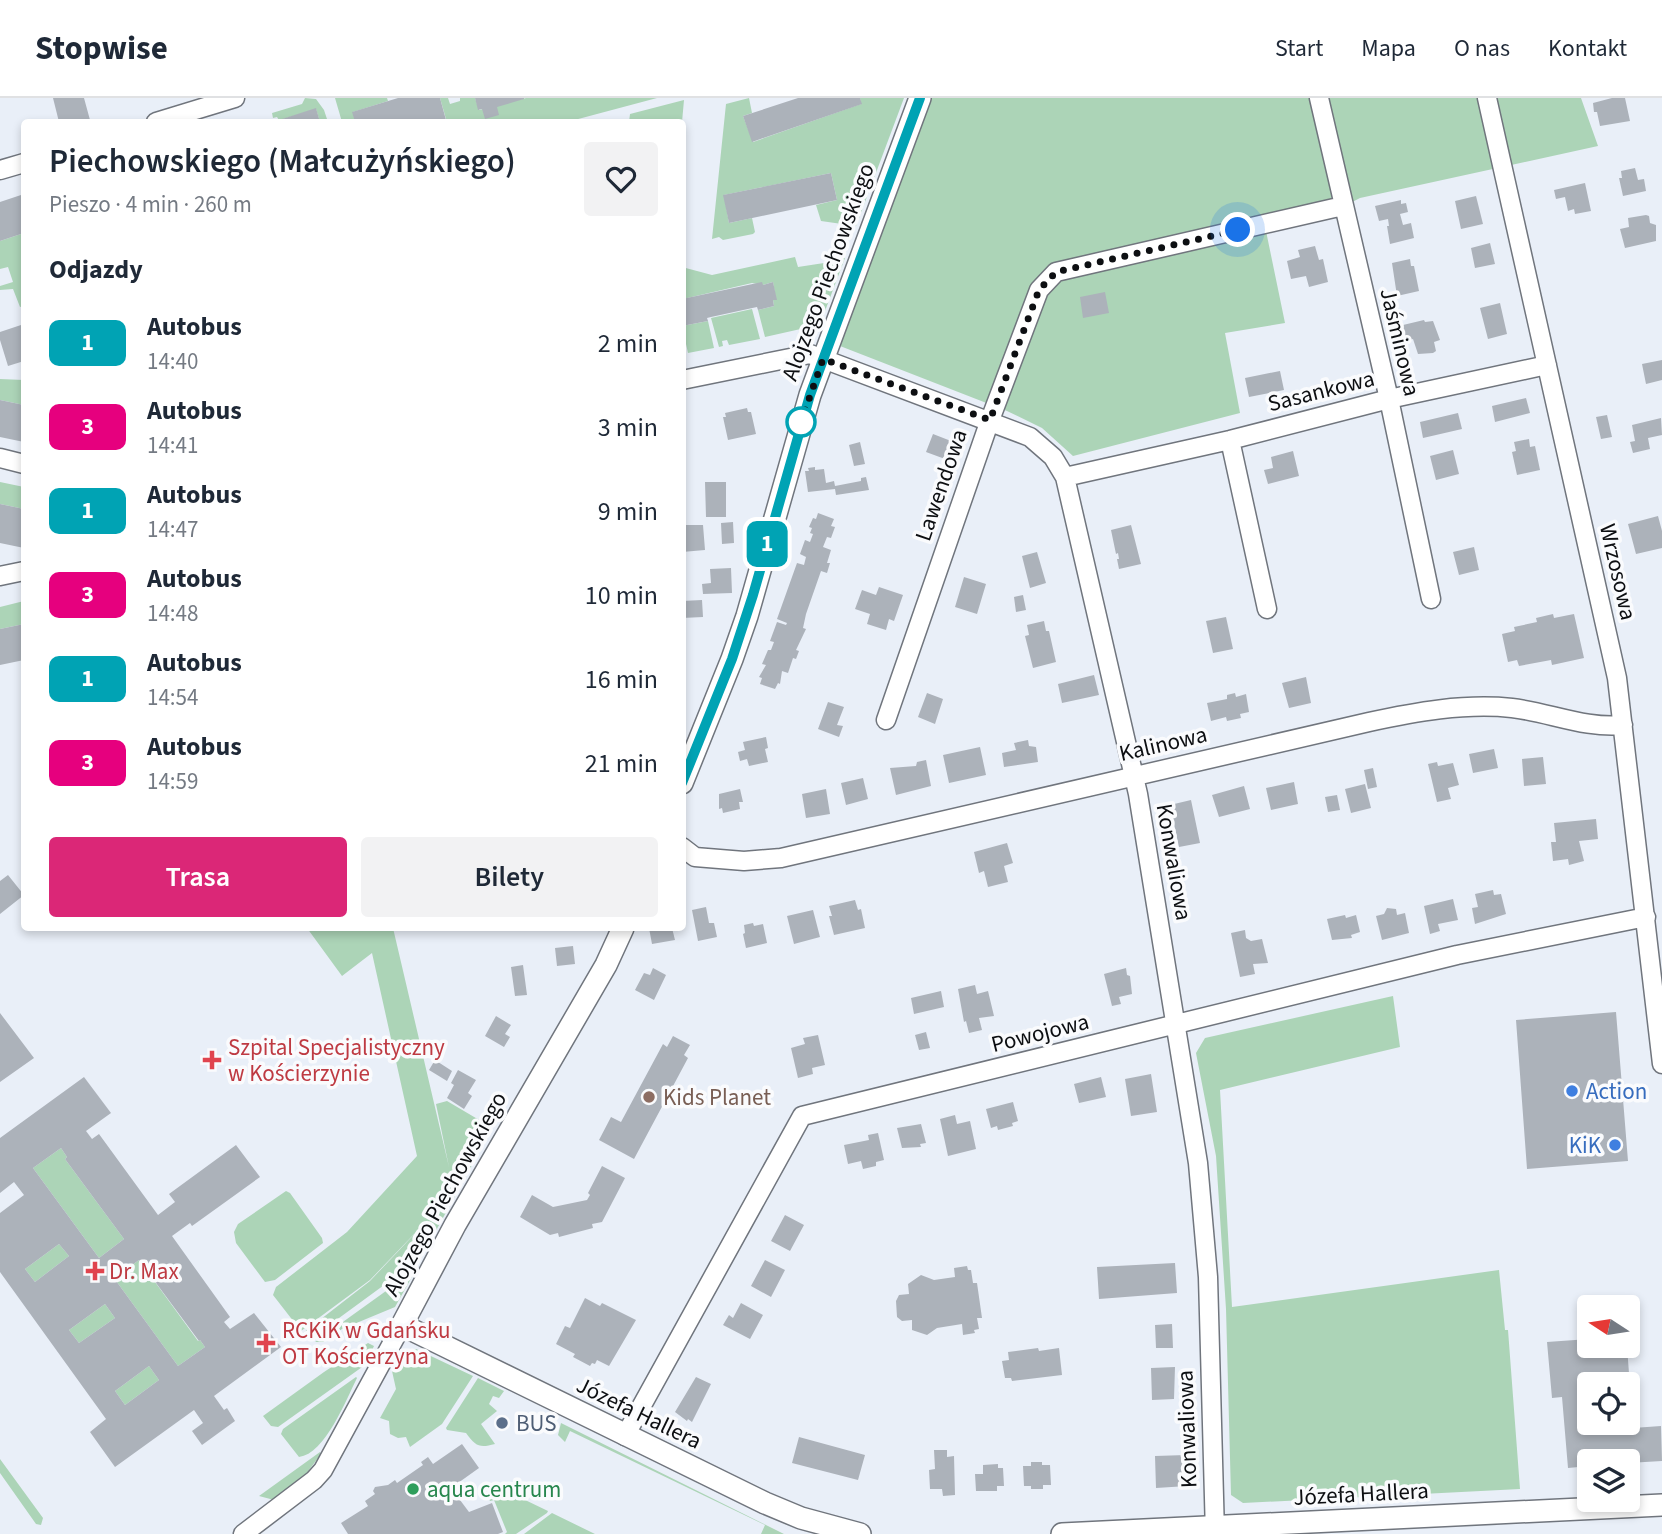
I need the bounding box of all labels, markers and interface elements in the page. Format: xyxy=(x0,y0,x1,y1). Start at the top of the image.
text: Stopwise xyxy=(35,25,168,72)
text: Start xyxy=(1275,31,1323,66)
text: Mapa xyxy=(1361,31,1416,66)
text: O nas xyxy=(1454,31,1510,66)
text: Kontakt xyxy=(1548,31,1627,66)
text: Piechowskiego (Małcużyńskiego) xyxy=(49,138,516,185)
button: heart xyxy=(584,142,658,216)
street label: Alojzego Piechowskiego xyxy=(773,159,883,385)
text: Pieszo · 4 min · 260 m xyxy=(49,188,252,221)
your location xyxy=(1220,212,1255,247)
text: Odjazdy xyxy=(49,251,143,288)
street label: Jaśminowa xyxy=(1372,285,1428,399)
text: Autobus xyxy=(147,308,242,345)
text: 1 xyxy=(81,325,94,360)
text: 2 min xyxy=(598,325,658,362)
text: 14:40 xyxy=(147,345,198,378)
street label: Sasankowa xyxy=(1264,362,1378,420)
text: Autobus xyxy=(147,392,242,429)
unlabelled marker xyxy=(786,407,816,437)
text: 3 xyxy=(81,409,94,444)
text: 3 min xyxy=(598,409,658,446)
street label: Lawendowa xyxy=(906,425,976,545)
text: 14:41 xyxy=(147,429,198,462)
text: Autobus xyxy=(147,476,242,513)
text: 1 xyxy=(81,493,94,528)
text: 9 min xyxy=(598,493,658,530)
text: 14:47 xyxy=(147,513,198,546)
line badge: 1 xyxy=(744,521,790,567)
street label: Wrzosowa xyxy=(1591,521,1645,623)
text: 1 xyxy=(761,526,773,561)
text: Autobus xyxy=(147,560,242,597)
text: 3 xyxy=(81,577,94,612)
text: 10 min xyxy=(585,577,658,614)
text: 14:48 xyxy=(147,597,198,630)
text: Autobus xyxy=(147,644,242,681)
text: 1 xyxy=(81,661,94,696)
text: 16 min xyxy=(585,661,658,698)
text: 14:54 xyxy=(147,681,198,714)
street label: Kalinowa xyxy=(1116,718,1210,770)
text: Autobus xyxy=(147,728,242,765)
text: 3 xyxy=(81,745,94,780)
text: 21 min xyxy=(585,745,658,782)
text: 14:59 xyxy=(147,765,198,798)
street label: Konwaliowa xyxy=(1148,801,1200,923)
button: Trasa xyxy=(49,837,347,917)
button: Bilety xyxy=(361,837,658,917)
street label: Powojowa xyxy=(988,1005,1092,1061)
place label: Szpital Specjalistyczny w Kościerzynie xyxy=(228,1031,445,1090)
marker: Szpital Specjalistyczny w Kościerzynie xyxy=(202,1050,222,1070)
place label: Action xyxy=(1586,1075,1647,1108)
place label: Kids Planet xyxy=(663,1081,771,1114)
marker: Action xyxy=(1564,1083,1580,1099)
street label: Alojzego Piechowskiego xyxy=(375,1086,515,1302)
marker: Kids Planet xyxy=(641,1089,657,1105)
place label: KiK xyxy=(1569,1129,1602,1162)
marker: KiK xyxy=(1607,1137,1623,1153)
place label: Dr. Max xyxy=(109,1255,179,1288)
marker: Dr. Max xyxy=(87,1263,103,1279)
north arrow xyxy=(1577,1295,1640,1358)
map controls xyxy=(1577,1295,1640,1512)
place label: RCKiK w Gdańsku OT Kościerzyna xyxy=(282,1314,451,1373)
marker: RCKiK w Gdańsku OT Kościerzyna xyxy=(256,1333,276,1353)
street label: Józefa Hallera xyxy=(571,1368,707,1458)
street label: Konwaliowa xyxy=(1168,1370,1206,1488)
button: locate xyxy=(1577,1372,1640,1435)
place label: BUS xyxy=(516,1407,556,1440)
marker: BUS xyxy=(494,1415,510,1431)
button: layers xyxy=(1577,1449,1640,1512)
place label: aqua centrum xyxy=(427,1473,561,1506)
street label: Józefa Hallera xyxy=(1293,1474,1429,1514)
marker: aqua centrum xyxy=(405,1481,421,1497)

